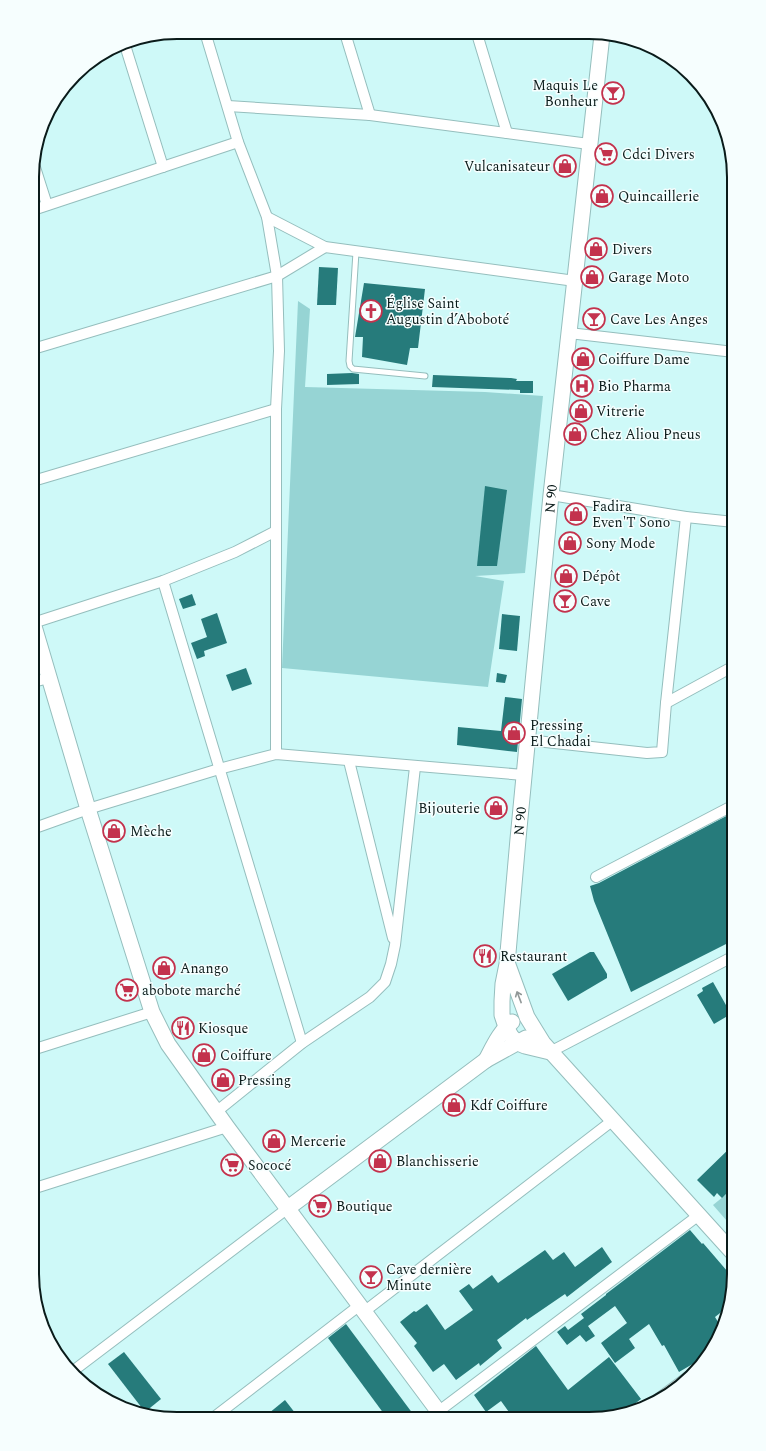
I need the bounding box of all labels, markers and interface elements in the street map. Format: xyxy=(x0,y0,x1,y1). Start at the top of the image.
place label: Maquis Le Bonheur xyxy=(533,75,598,112)
bar icon: Maquis Le Bonheur xyxy=(600,80,626,106)
supermarket icon: Cdci Divers xyxy=(593,141,619,167)
place label: Cdci Divers xyxy=(622,144,695,165)
shop icon: Vulcanisateur xyxy=(552,153,578,179)
place label: Vulcanisateur xyxy=(464,156,550,177)
shop icon: Quincaillerie xyxy=(589,183,615,209)
place label: Quincaillerie xyxy=(618,186,700,207)
shop icon: Divers xyxy=(583,236,609,262)
place label: Divers xyxy=(612,239,652,260)
shop icon: Garage Moto xyxy=(579,264,605,290)
place label: Garage Moto xyxy=(608,267,689,288)
place label: Église Saint Augustin d’Aboboté xyxy=(386,293,510,330)
church icon: Église Saint Augustin d’Aboboté xyxy=(358,298,384,324)
bar icon: Cave Les Anges xyxy=(581,306,607,332)
place label: Cave Les Anges xyxy=(610,309,708,330)
shop icon: Coiffure Dame xyxy=(570,346,596,372)
place label: Coiffure Dame xyxy=(598,349,690,370)
hospital icon: Bio Pharma xyxy=(569,373,595,399)
place label: Bio Pharma xyxy=(598,376,671,397)
shop icon: Vitrerie xyxy=(568,398,594,424)
place label: Vitrerie xyxy=(596,401,645,422)
shop icon: Chez Aliou Pneus xyxy=(562,421,588,447)
place label: Chez Aliou Pneus xyxy=(590,424,701,445)
street label: N 90 xyxy=(539,483,563,514)
place label: Fadira Even'T Sono xyxy=(592,496,670,533)
shop icon: Fadira Even'T Sono xyxy=(563,501,589,527)
shop icon: Sony Mode xyxy=(557,530,583,556)
place label: Sony Mode xyxy=(586,533,655,554)
shop icon: Dépôt xyxy=(553,563,579,589)
place label: Dépôt xyxy=(582,566,620,587)
bar icon: Cave xyxy=(552,588,578,614)
place label: Cave xyxy=(580,591,611,612)
place label: Pressing El Chadai xyxy=(530,715,591,752)
shop icon: Pressing El Chadai xyxy=(501,720,527,746)
shop icon: Bijouterie xyxy=(483,795,509,821)
place label: Bijouterie xyxy=(418,798,480,819)
street label: N 90 xyxy=(508,806,532,836)
shop icon: Mèche xyxy=(101,818,127,844)
place label: Mèche xyxy=(130,821,172,842)
restaurant icon: Restaurant xyxy=(472,943,498,969)
place label: Restaurant xyxy=(500,946,567,967)
shop icon: Anango xyxy=(151,955,177,981)
place label: Anango xyxy=(180,958,229,979)
supermarket icon: abobote marché xyxy=(114,977,140,1003)
place label: abobote marché xyxy=(142,980,241,1001)
one-way arrow xyxy=(515,992,523,1004)
restaurant icon: Kiosque xyxy=(170,1015,196,1041)
place label: Kiosque xyxy=(198,1018,249,1039)
shop icon: Coiffure xyxy=(191,1042,217,1068)
place label: Coiffure xyxy=(220,1045,272,1066)
shop icon: Pressing xyxy=(210,1067,236,1093)
place label: Pressing xyxy=(238,1070,291,1091)
shop icon: Kdf Coiffure xyxy=(441,1092,467,1118)
place label: Kdf Coiffure xyxy=(470,1095,548,1116)
shop icon: Mercerie xyxy=(261,1128,287,1154)
place label: Mercerie xyxy=(290,1131,346,1152)
shop icon: Blanchisserie xyxy=(367,1148,393,1174)
place label: Blanchisserie xyxy=(396,1151,479,1172)
supermarket icon: Sococé xyxy=(219,1152,245,1178)
place label: Sococé xyxy=(248,1155,291,1176)
supermarket icon: Boutique xyxy=(307,1193,333,1219)
place label: Boutique xyxy=(336,1196,393,1217)
place label: Cave dernière Minute xyxy=(386,1259,472,1296)
bar icon: Cave dernière Minute xyxy=(358,1264,384,1290)

